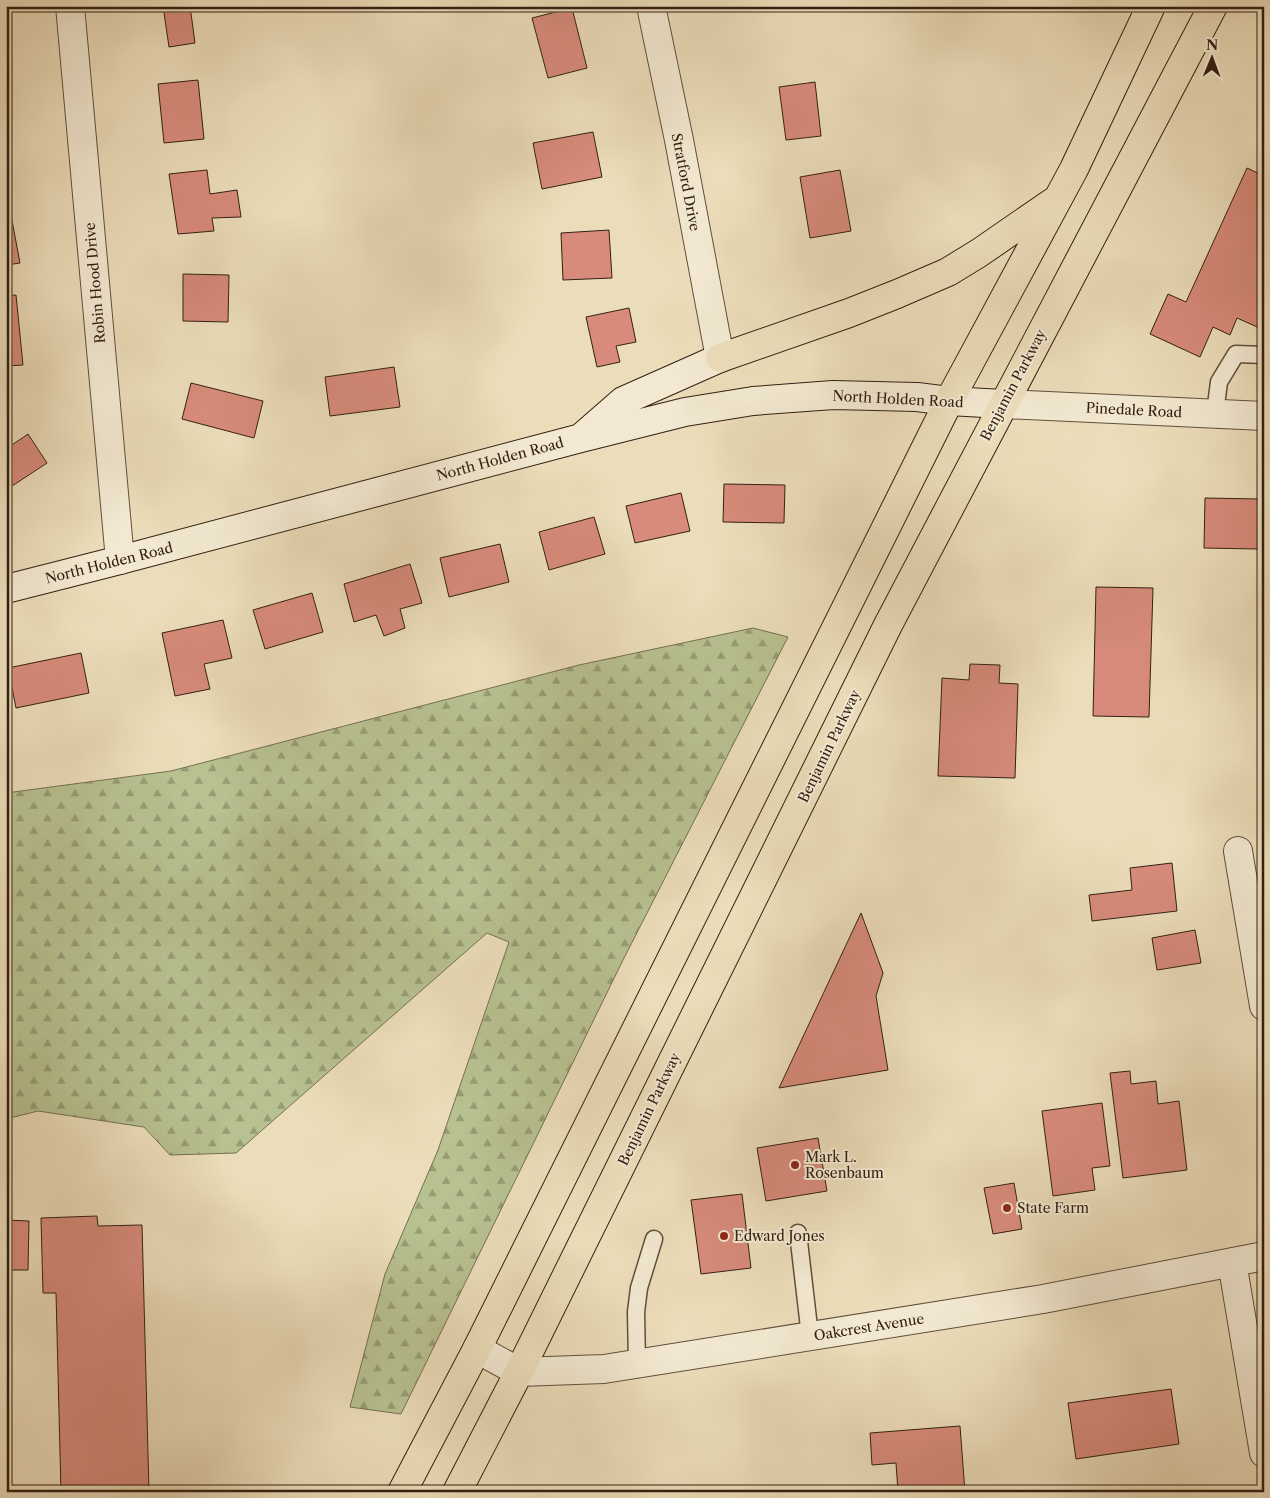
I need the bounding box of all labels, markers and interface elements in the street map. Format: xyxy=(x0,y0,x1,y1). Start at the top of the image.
north arrow xyxy=(1188,32,1238,82)
text: N xyxy=(1206,36,1218,54)
street label: Stratford Drive xyxy=(668,132,704,233)
street label: Robin Hood Drive xyxy=(81,222,109,344)
street label: Benjamin Parkway xyxy=(976,326,1050,444)
street label: North Holden Road xyxy=(832,387,964,411)
street label: Pinedale Road xyxy=(1085,398,1183,422)
street label: North Holden Road xyxy=(434,433,566,485)
street label: North Holden Road xyxy=(43,538,175,588)
street label: Benjamin Parkway xyxy=(794,686,864,806)
street label: Benjamin Parkway xyxy=(614,1049,684,1169)
place label: Mark L. Rosenbaum xyxy=(805,1148,884,1182)
marker: Mark L. Rosenbaum xyxy=(789,1159,801,1171)
place label: State Farm xyxy=(1017,1199,1089,1217)
marker: State Farm xyxy=(1001,1202,1013,1214)
place label: Edward Jones xyxy=(734,1227,825,1245)
marker: Edward Jones xyxy=(718,1230,730,1242)
street label: Oakcrest Avenue xyxy=(813,1309,926,1345)

